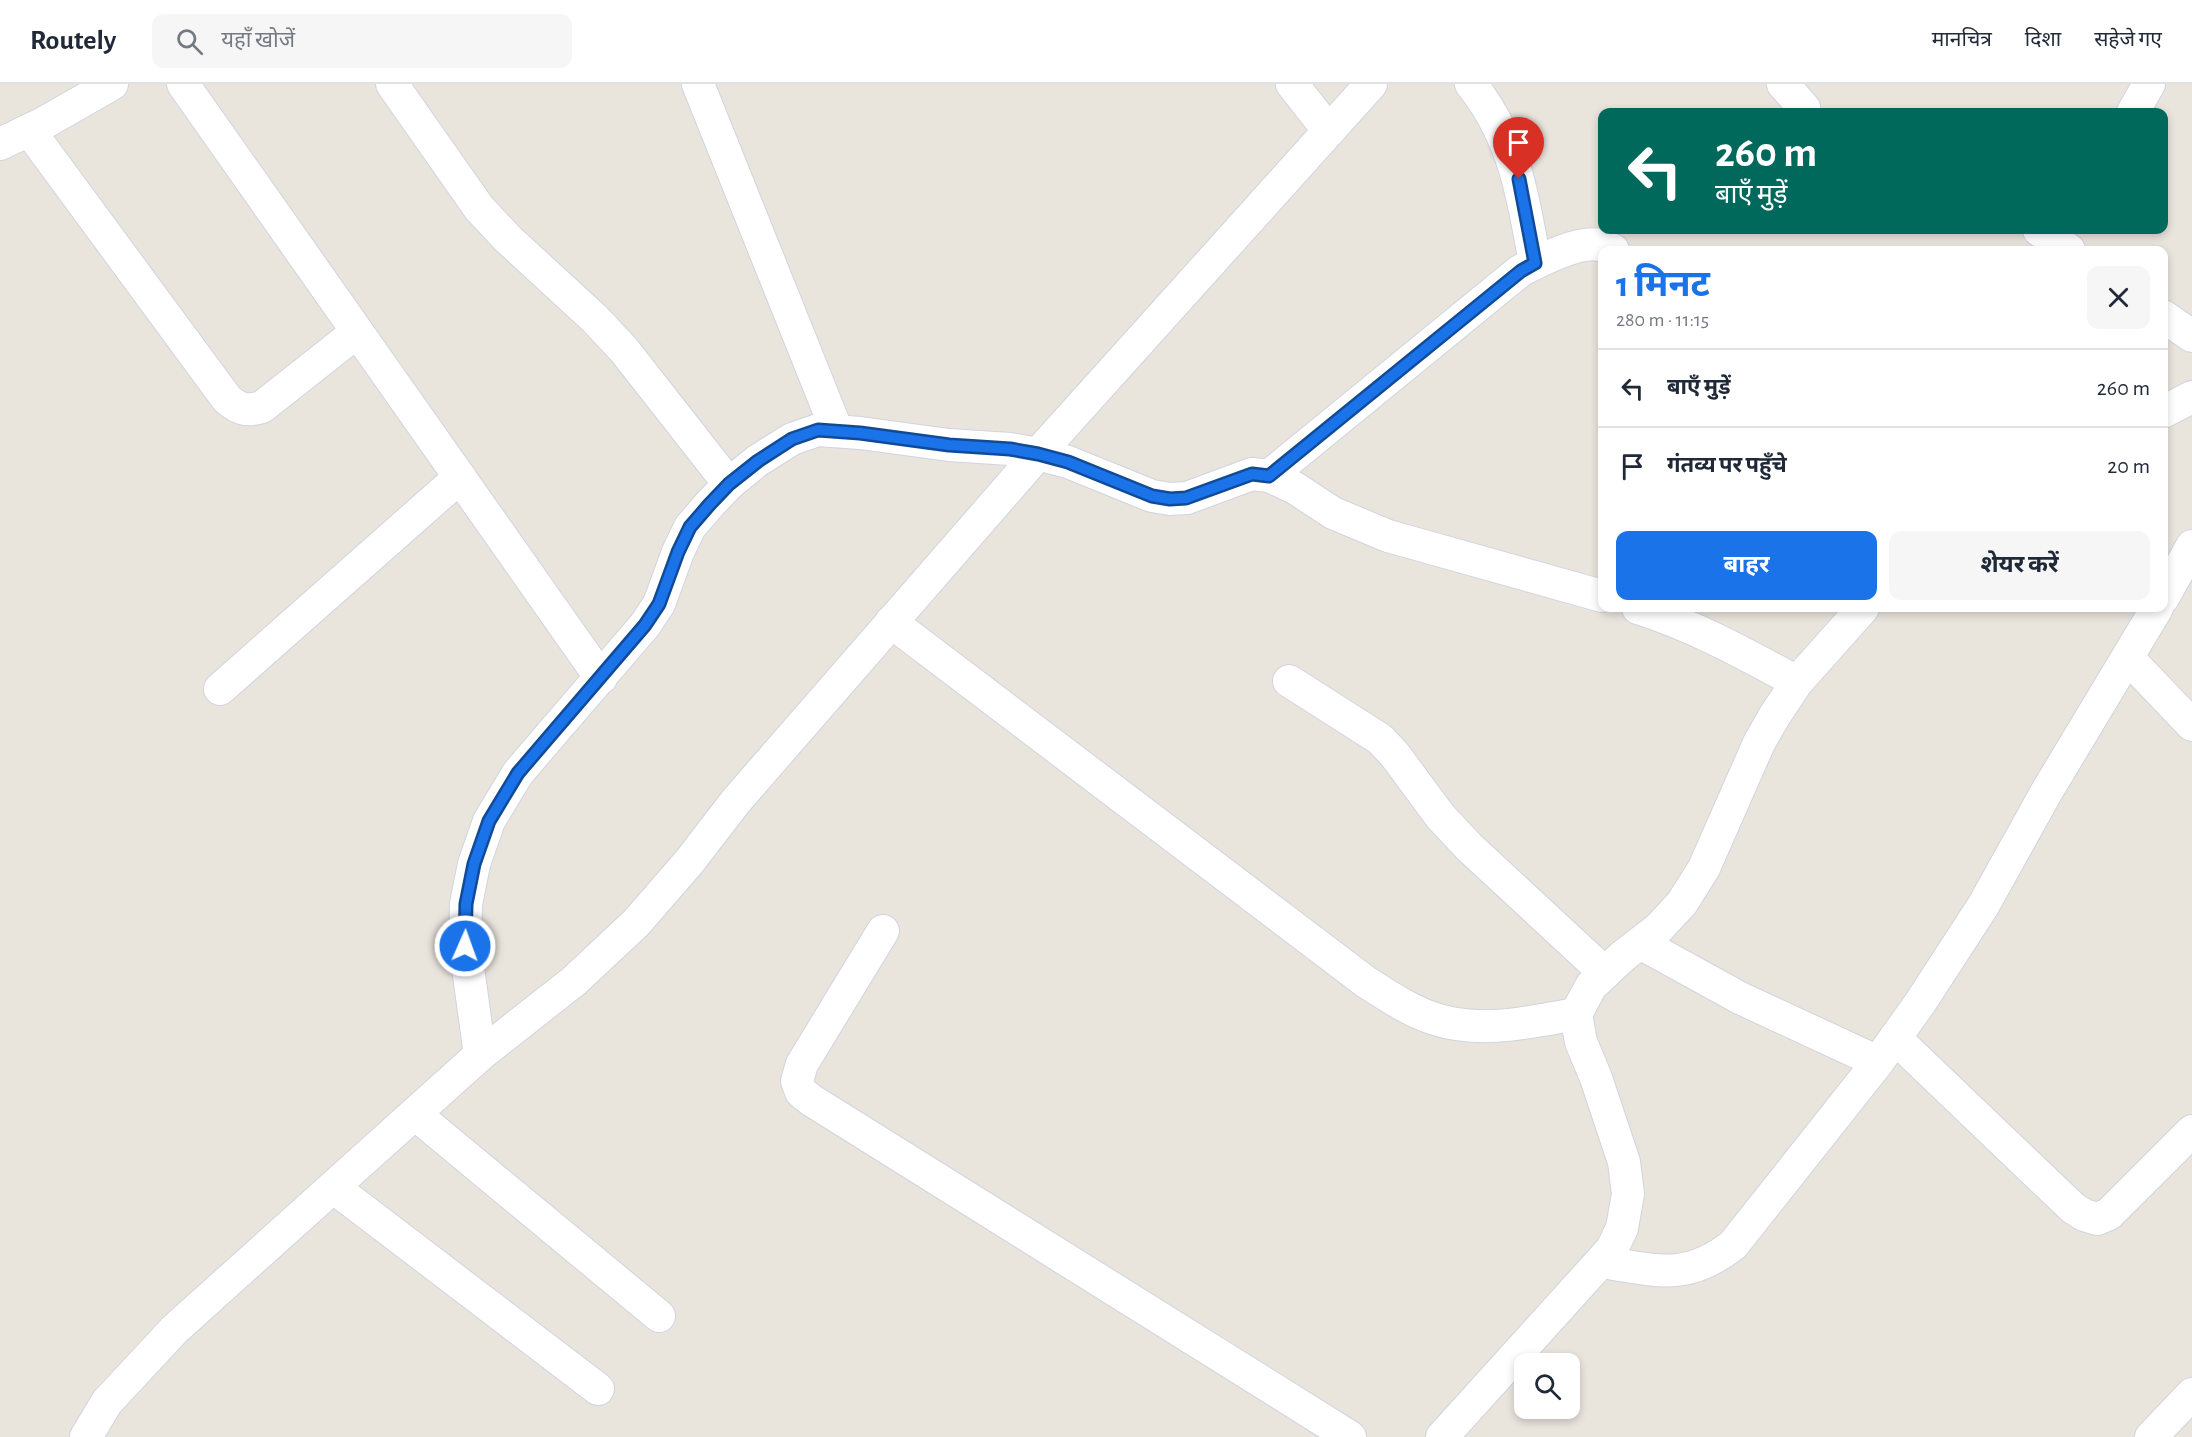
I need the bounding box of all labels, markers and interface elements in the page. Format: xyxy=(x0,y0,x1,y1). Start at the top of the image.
search box xyxy=(152,14,572,68)
icon: search xyxy=(173,25,206,58)
text: Routely xyxy=(30,27,116,55)
text: यहाँ खोजें xyxy=(221,29,295,51)
text: मानचित्र xyxy=(1932,29,1992,50)
text: दिशा xyxy=(2025,29,2061,50)
text: सहेजे गए xyxy=(2094,29,2162,50)
pin xyxy=(1493,117,1544,179)
icon: arrive xyxy=(1502,126,1535,159)
icon: left xyxy=(1616,132,1694,210)
text: 260 m xyxy=(1715,132,1817,174)
text: बाएँ मुड़ें xyxy=(1715,181,1787,208)
button: close xyxy=(2087,266,2150,329)
text: 1 मिनट xyxy=(1616,267,1710,303)
text: 280 m · 11:15 xyxy=(1616,310,1709,330)
icon: left xyxy=(1616,372,1649,405)
text: बाएँ मुड़ें xyxy=(1667,376,1731,398)
text: 260 m xyxy=(2097,377,2150,399)
icon: arrive xyxy=(1616,450,1649,483)
text: गंतव्य पर पहुँचे xyxy=(1667,454,1787,476)
text: 20 m xyxy=(2107,455,2150,477)
button: बाहर xyxy=(1616,531,1877,600)
button: शेयर करें xyxy=(1889,531,2150,600)
position arrow xyxy=(433,914,497,978)
map controls xyxy=(1514,1353,1580,1419)
button: search xyxy=(1514,1353,1580,1419)

